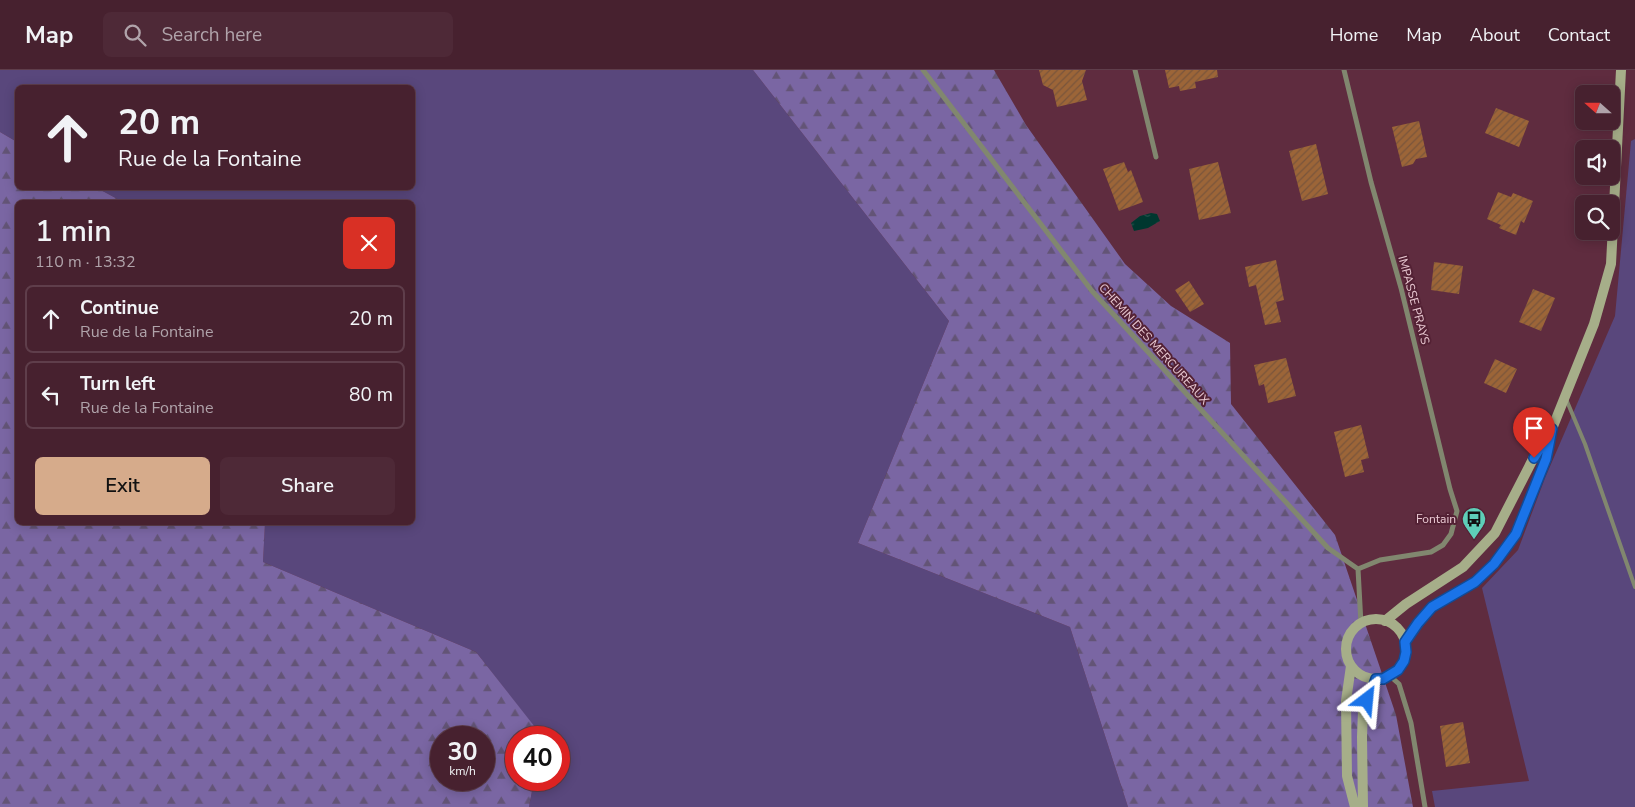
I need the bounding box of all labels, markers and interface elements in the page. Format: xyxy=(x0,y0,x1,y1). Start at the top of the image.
search box xyxy=(103,12,453,57)
text: Map xyxy=(25,19,73,51)
icon: search xyxy=(121,21,149,49)
text: Search here xyxy=(161,22,262,48)
text: Home xyxy=(1330,23,1378,47)
text: Map xyxy=(1406,23,1442,47)
text: About xyxy=(1470,23,1520,47)
text: Contact xyxy=(1548,23,1610,47)
north arrow xyxy=(1575,85,1620,130)
map controls xyxy=(1575,85,1620,240)
text: 20 m xyxy=(118,99,200,146)
icon: ahead xyxy=(35,105,100,170)
button: sound xyxy=(1575,140,1620,185)
text: Rue de la Fontaine xyxy=(118,144,301,174)
button: search xyxy=(1575,195,1620,240)
text: 1 min xyxy=(35,211,111,252)
button: close xyxy=(343,217,395,269)
text: 110 m · 13:32 xyxy=(35,251,136,273)
street label: IMPASSE PRAYS xyxy=(1394,254,1434,346)
street label: CHEMIN DES MERCUREAUX xyxy=(1095,280,1213,408)
text: Continue xyxy=(80,295,159,321)
icon: ahead xyxy=(37,305,65,333)
text: 20 m xyxy=(349,306,393,332)
text: Rue de la Fontaine xyxy=(80,321,213,343)
text: Turn left xyxy=(80,371,155,397)
icon: left xyxy=(37,381,65,409)
text: 80 m xyxy=(349,382,393,408)
text: Rue de la Fontaine xyxy=(80,397,213,419)
pin xyxy=(1513,407,1555,458)
icon: arrive xyxy=(1520,414,1548,442)
button: Exit xyxy=(35,457,210,515)
button: Share xyxy=(220,457,395,515)
bus stop icon: Fontain xyxy=(1461,506,1487,540)
place label: Fontain xyxy=(1416,511,1456,527)
position arrow xyxy=(1340,673,1392,725)
speed limit sign: 40 xyxy=(505,726,570,791)
text: 30 xyxy=(447,735,478,769)
text: km/h xyxy=(449,763,476,779)

